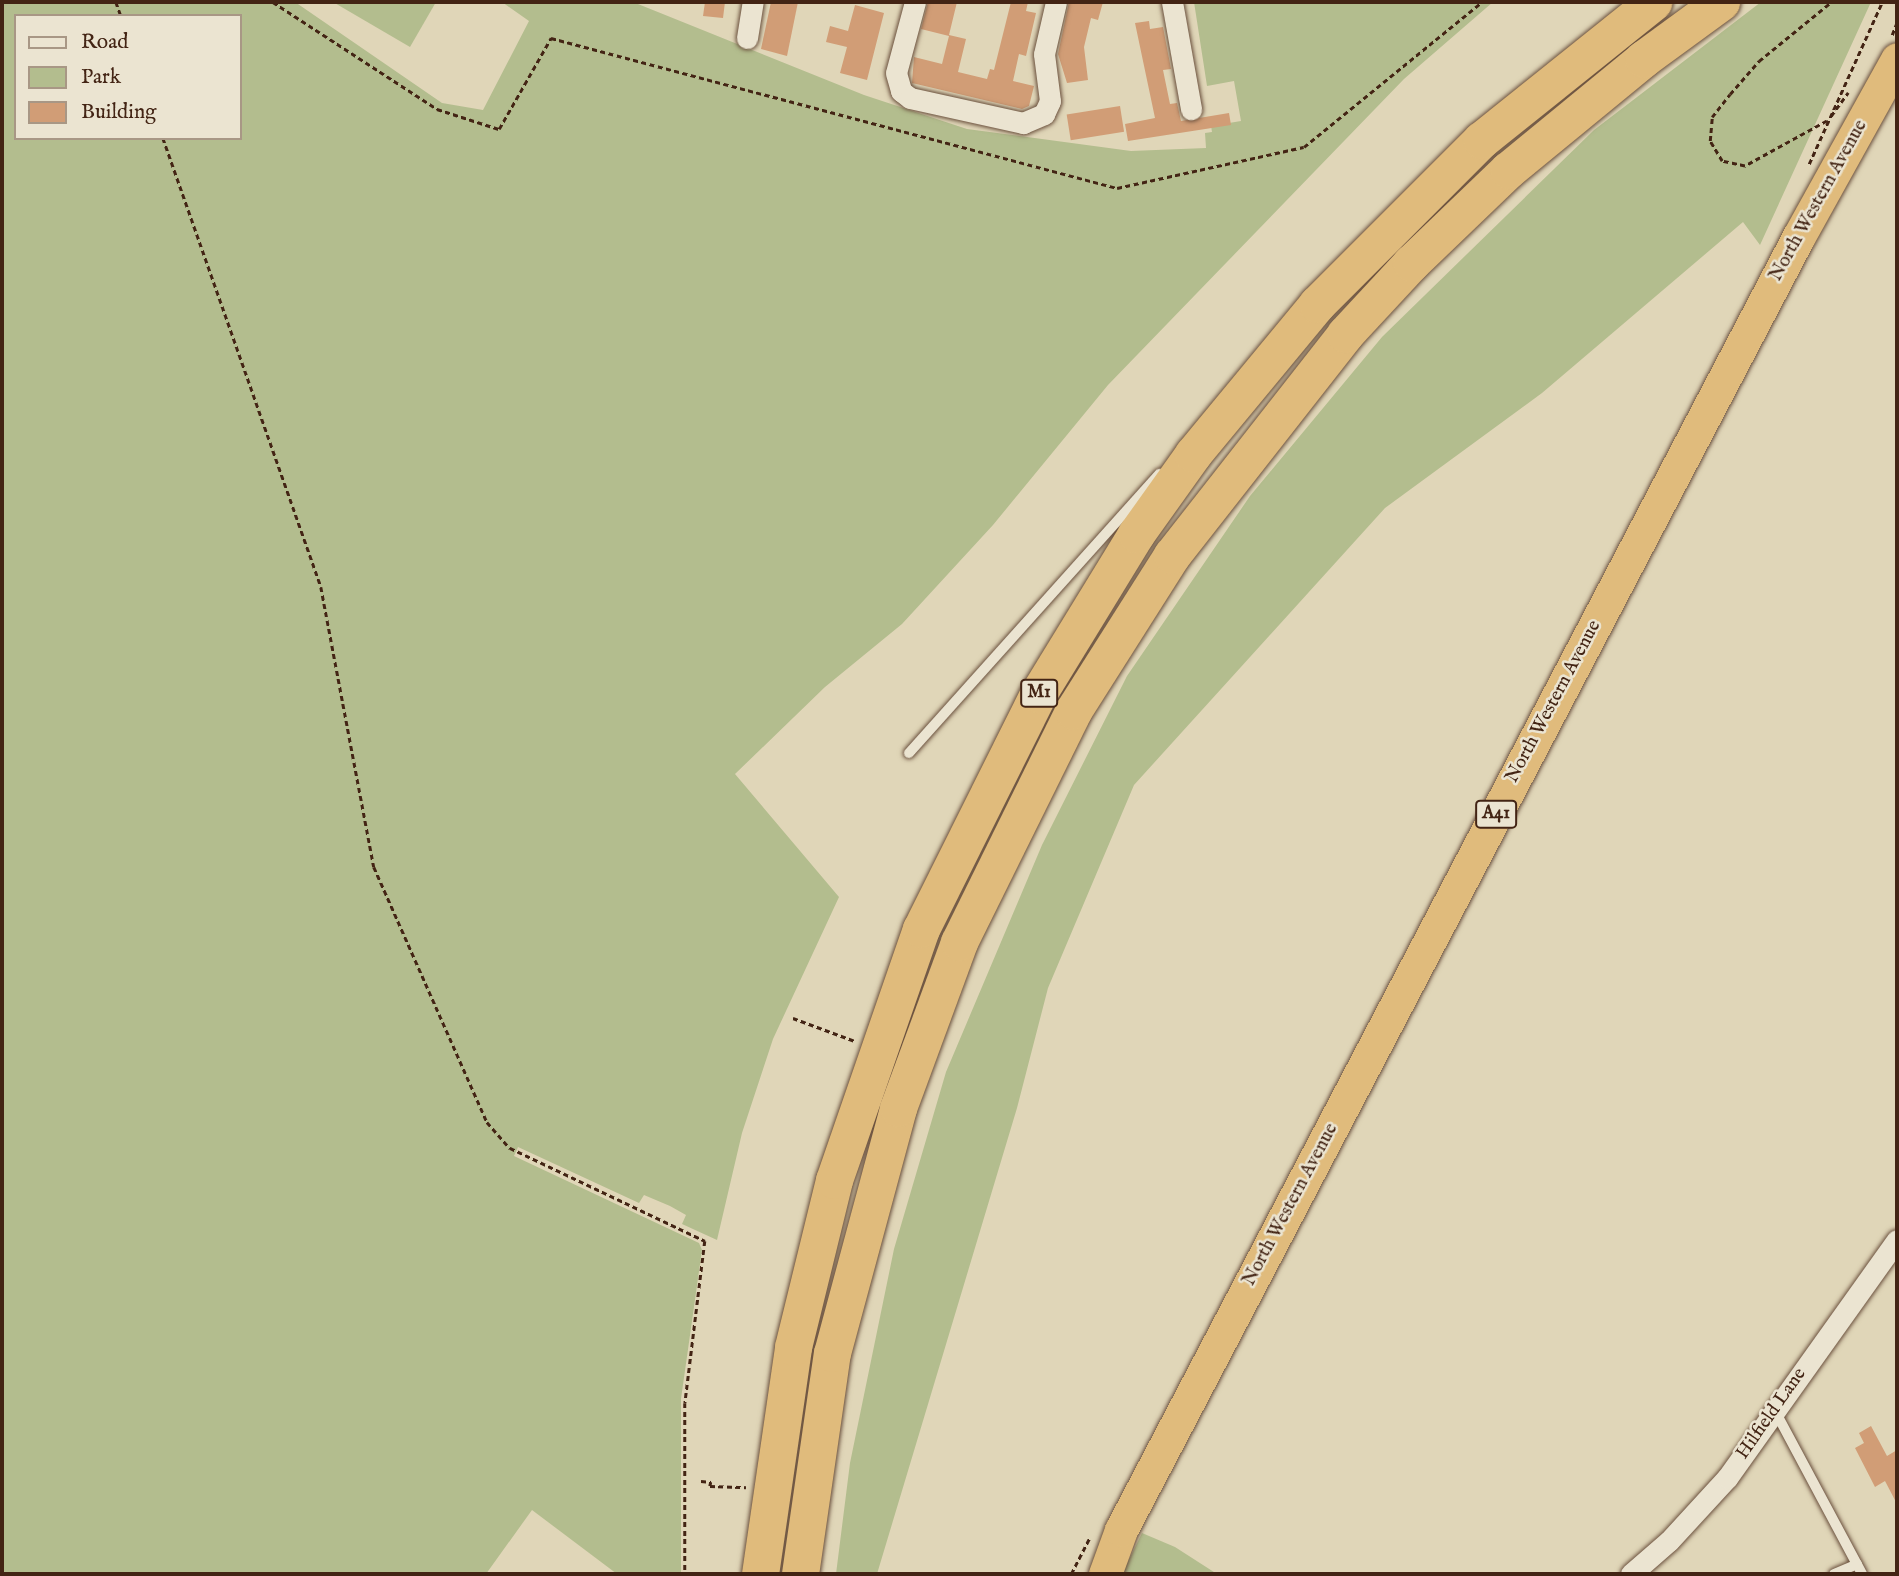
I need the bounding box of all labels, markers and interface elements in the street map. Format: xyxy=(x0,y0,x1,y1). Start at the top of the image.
legend xyxy=(14,14,242,140)
text: Road xyxy=(81,29,128,56)
text: Park xyxy=(81,64,121,91)
text: Building xyxy=(81,99,156,126)
street label: North Western Avenue xyxy=(1765,116,1873,286)
street label: North Western Avenue xyxy=(1501,617,1607,787)
road number: M1 xyxy=(1020,678,1058,708)
road number: A41 xyxy=(1475,800,1517,828)
street label: North Western Avenue xyxy=(1238,1120,1344,1290)
street label: Hilfield Lane xyxy=(1732,1364,1812,1464)

